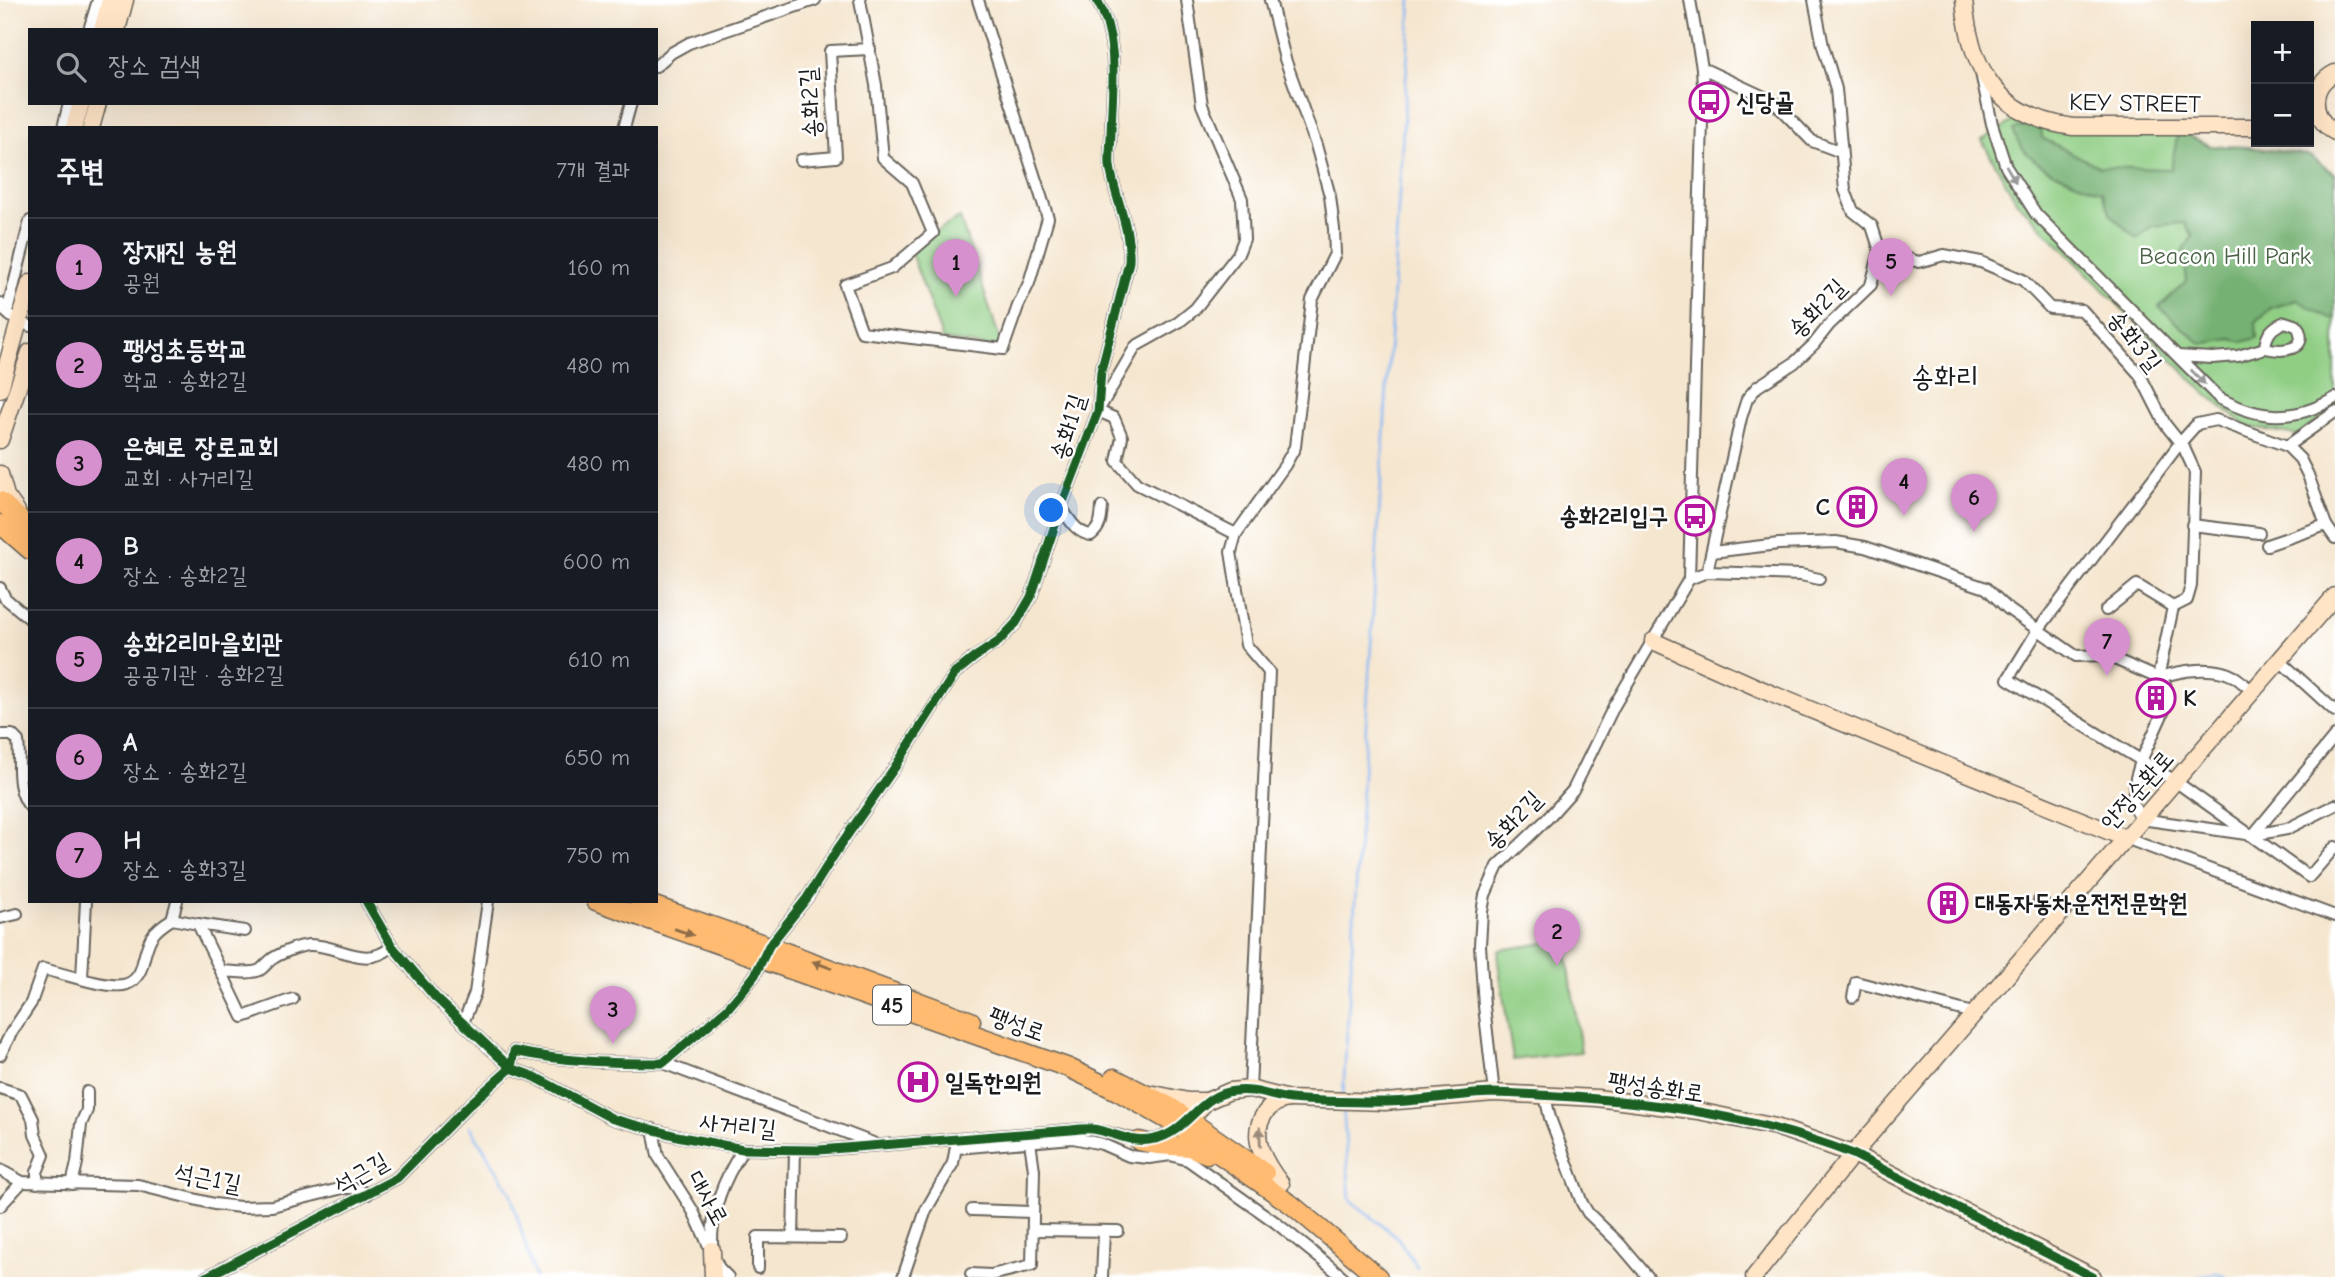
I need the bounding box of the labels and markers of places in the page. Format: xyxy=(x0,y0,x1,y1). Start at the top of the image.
bus stop icon: 신당골 xyxy=(1688,81,1730,123)
place label: 신당골 xyxy=(1736,88,1794,116)
pin: 5 xyxy=(1868,238,1914,296)
pin: 1 xyxy=(933,239,979,297)
pin: 4 xyxy=(1881,458,1927,516)
pin: 6 xyxy=(1951,474,1997,532)
building icon: C xyxy=(1836,486,1878,528)
place label: C xyxy=(1816,493,1830,521)
bus stop icon: 송화2리입구 xyxy=(1674,495,1716,537)
place label: 송화2리입구 xyxy=(1559,502,1668,530)
pin: 7 xyxy=(2084,618,2130,676)
building icon: K xyxy=(2135,677,2177,719)
place label: K xyxy=(2183,684,2197,712)
building icon: 대동자동차운전전문학원 xyxy=(1927,882,1969,924)
place label: 대동자동차운전전문학원 xyxy=(1975,889,2187,917)
pin: 2 xyxy=(1534,908,1580,966)
pin: 3 xyxy=(590,986,636,1044)
hospital icon: 일독한의원 xyxy=(897,1061,939,1103)
place label: 일독한의원 xyxy=(945,1068,1042,1096)

